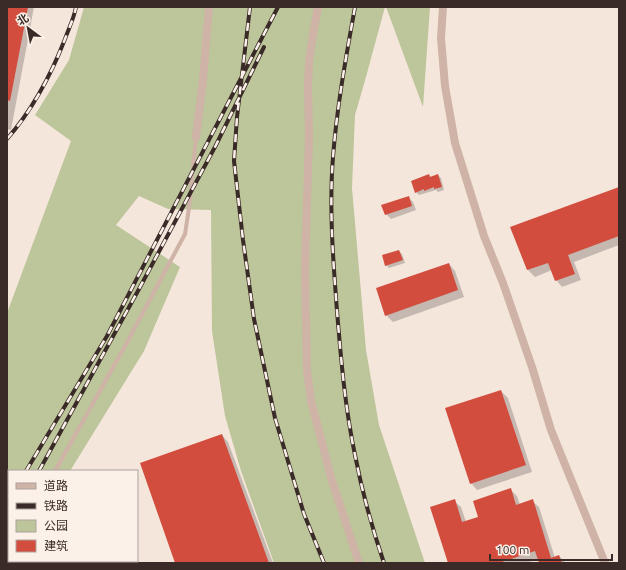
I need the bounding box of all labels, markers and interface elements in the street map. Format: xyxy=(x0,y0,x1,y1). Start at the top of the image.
north arrow xyxy=(8,8,48,48)
text: 北 xyxy=(15,12,31,28)
legend xyxy=(8,470,138,562)
text: 道路 xyxy=(44,479,68,492)
text: 铁路 xyxy=(44,499,68,512)
text: 公园 xyxy=(44,519,68,532)
scale bar xyxy=(490,536,612,562)
text: 建筑 xyxy=(44,539,68,552)
text: 100 m xyxy=(496,543,529,556)

